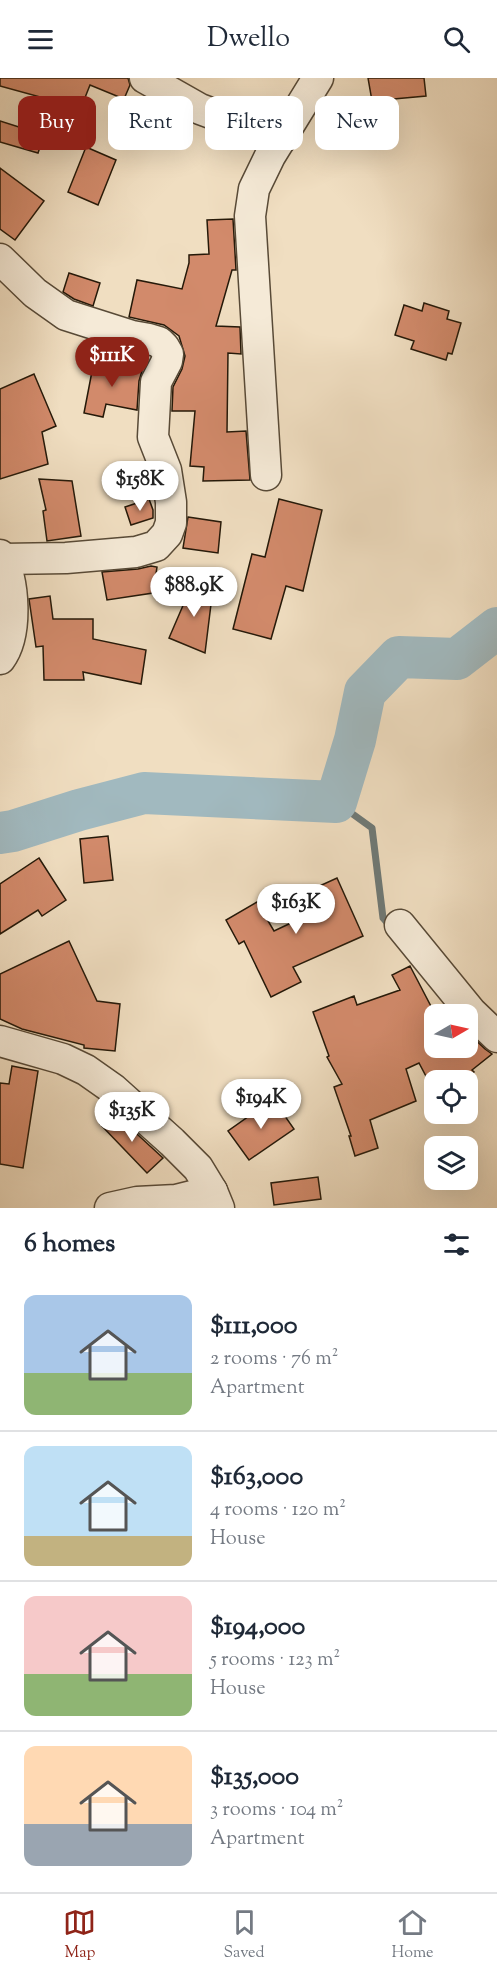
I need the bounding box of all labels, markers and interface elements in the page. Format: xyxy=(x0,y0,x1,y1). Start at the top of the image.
text: Dwello xyxy=(207,20,290,59)
icon: menu xyxy=(24,23,57,56)
icon: search xyxy=(440,23,473,56)
chip: Buy xyxy=(18,96,96,150)
chip: Rent xyxy=(108,96,193,150)
chip: Filters xyxy=(205,96,303,150)
chip: New xyxy=(315,96,399,150)
pin: $111K xyxy=(70,337,154,388)
text: $111K xyxy=(89,342,135,371)
pin: $158K xyxy=(98,461,182,512)
text: $158K xyxy=(116,466,164,495)
pin: $88.9K xyxy=(145,567,243,618)
text: $88.9K xyxy=(164,572,224,601)
pin: $163K xyxy=(254,884,338,935)
text: $163K xyxy=(271,889,321,918)
north arrow xyxy=(424,1004,478,1058)
map controls xyxy=(424,1004,478,1190)
button: locate xyxy=(424,1070,478,1124)
pin: $194K xyxy=(219,1079,303,1130)
text: $194K xyxy=(235,1084,287,1113)
pin: $135K xyxy=(90,1092,174,1143)
text: $135K xyxy=(109,1097,155,1126)
button: layers xyxy=(424,1136,478,1190)
text: 6 homes xyxy=(24,1226,115,1263)
icon: filters xyxy=(440,1228,473,1261)
text: $111,000 xyxy=(210,1308,297,1345)
icon: home xyxy=(72,1319,144,1391)
text: 2 rooms · 76 m² xyxy=(210,1345,338,1374)
text: Apartment xyxy=(210,1374,305,1403)
text: $163,000 xyxy=(210,1459,303,1496)
icon: home xyxy=(72,1470,144,1542)
text: 4 rooms · 120 m² xyxy=(210,1496,346,1525)
text: House xyxy=(210,1525,265,1554)
text: $194,000 xyxy=(210,1609,305,1646)
icon: home xyxy=(72,1620,144,1692)
text: 5 rooms · 123 m² xyxy=(210,1646,340,1675)
text: House xyxy=(210,1675,265,1704)
text: $135,000 xyxy=(210,1759,299,1796)
icon: home xyxy=(72,1770,144,1842)
text: 3 rooms · 104 m² xyxy=(210,1796,344,1825)
text: Apartment xyxy=(210,1825,305,1854)
tab: Map xyxy=(63,1906,96,1965)
tab: Saved xyxy=(223,1906,265,1965)
tab: Home xyxy=(392,1906,433,1965)

